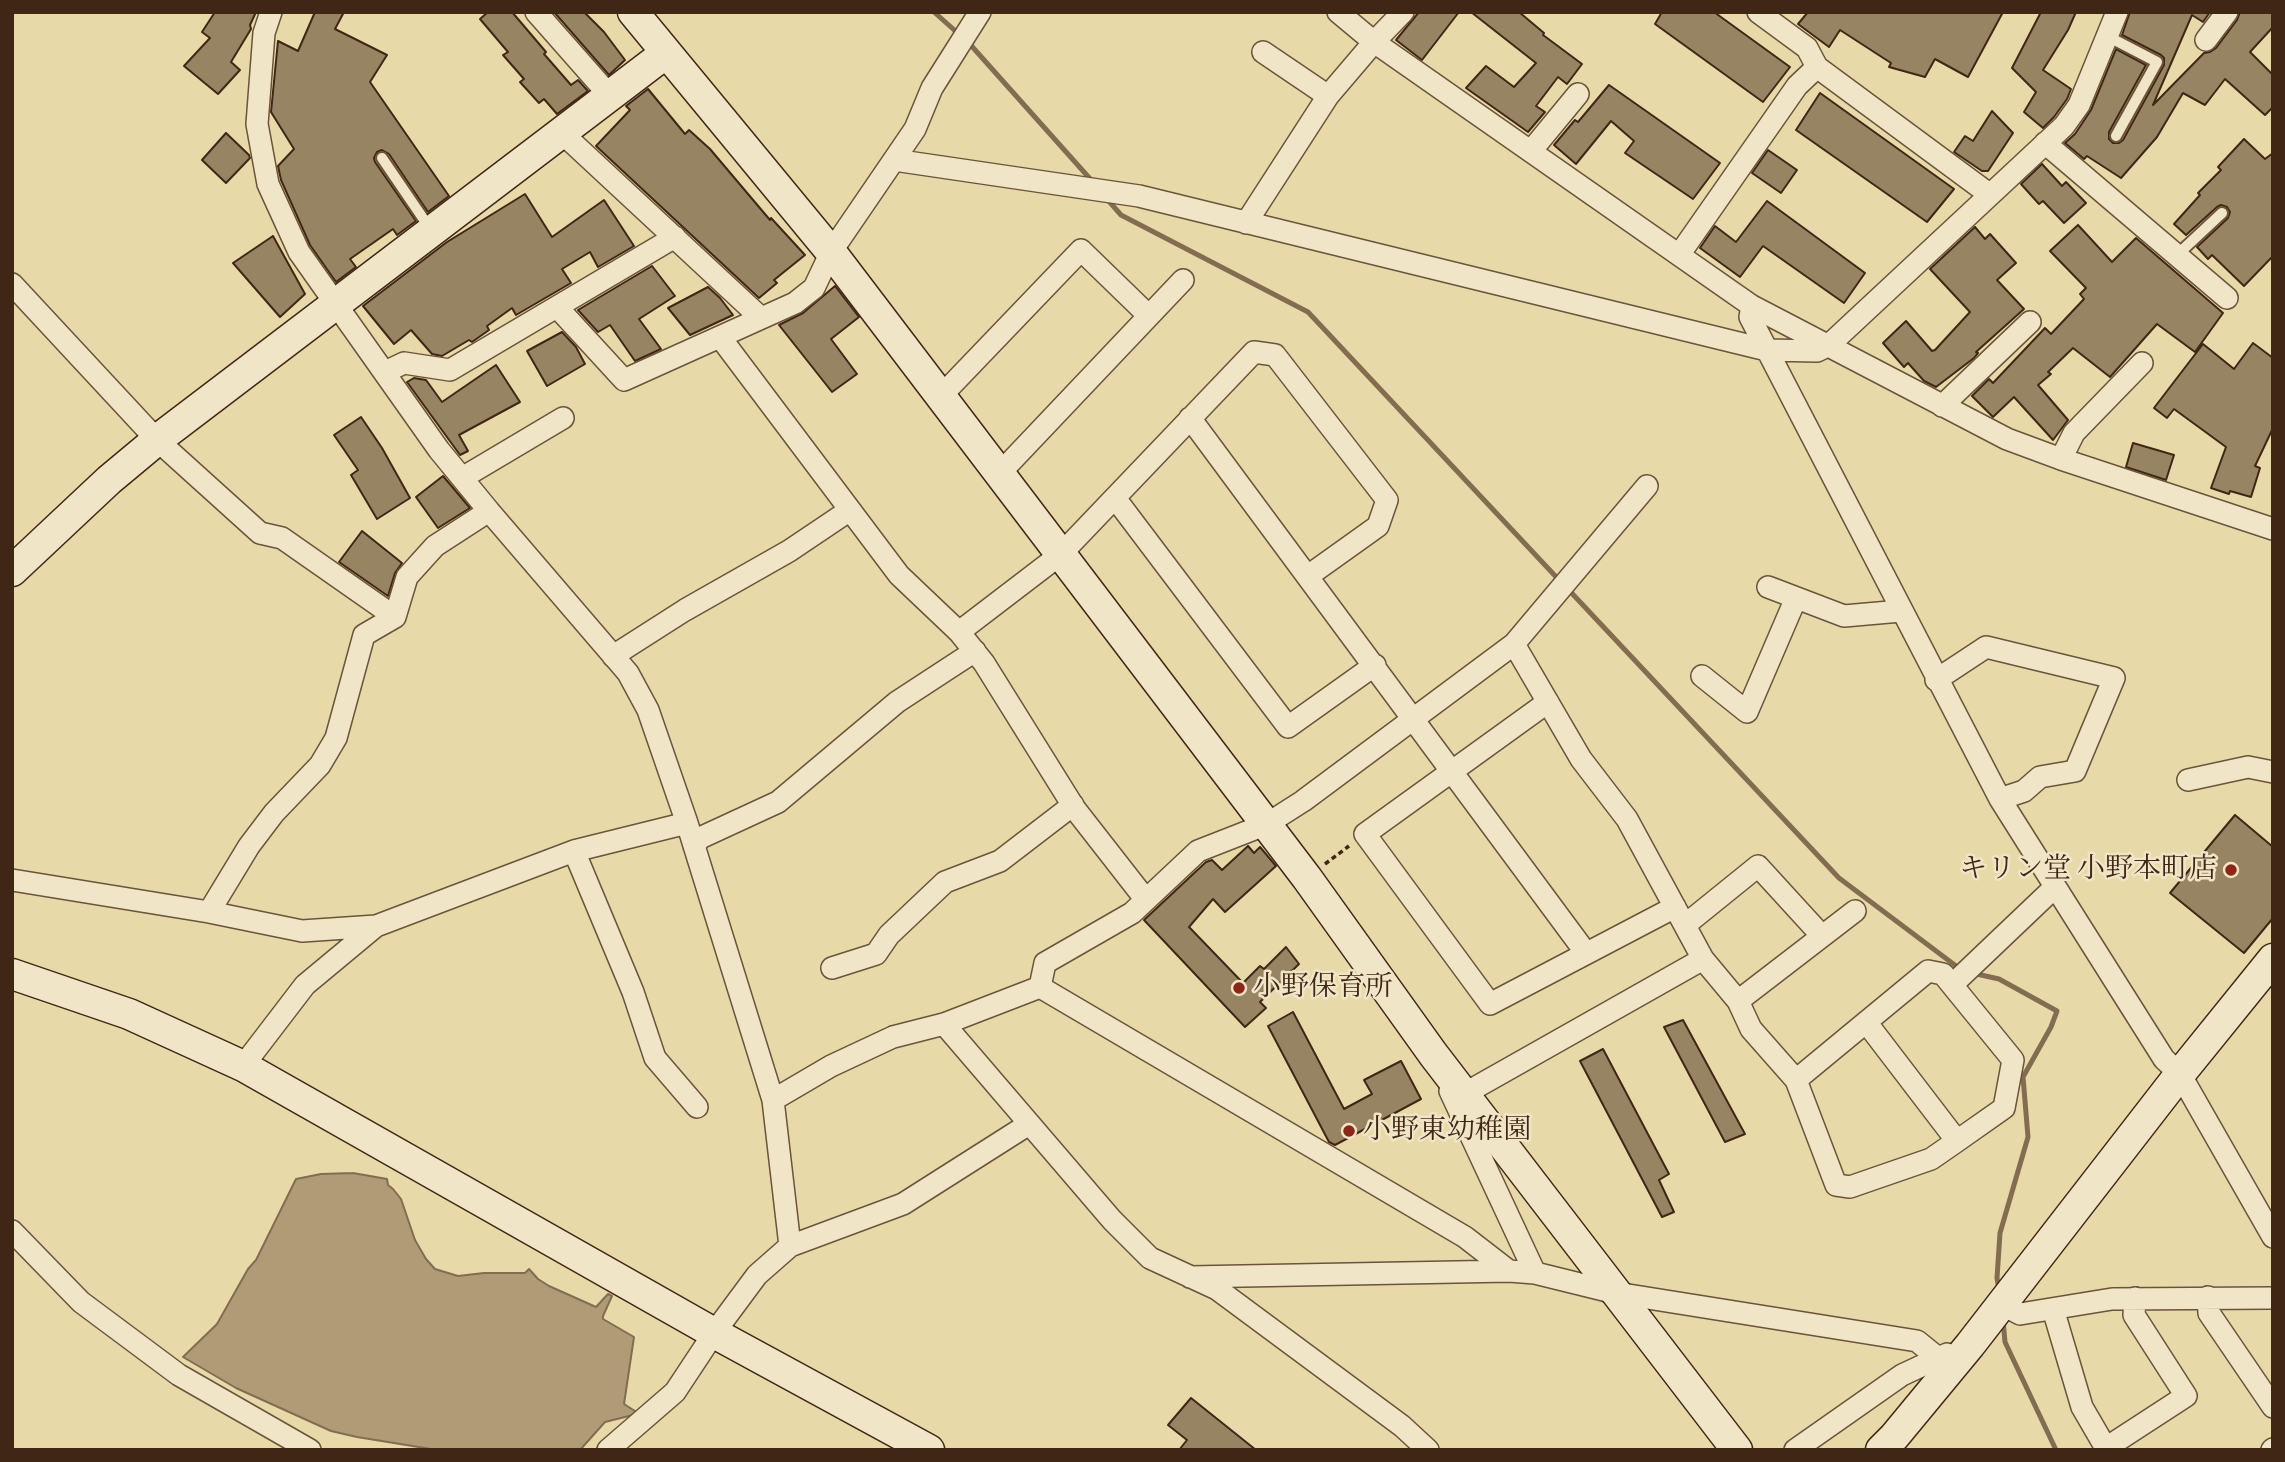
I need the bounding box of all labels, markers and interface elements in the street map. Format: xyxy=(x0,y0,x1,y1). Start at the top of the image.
place label: キリン堂 小野本町店 xyxy=(1959,853,2217,887)
marker: キリン堂 小野本町店 xyxy=(2223,862,2239,878)
place label: 小野保育所 xyxy=(1253,971,1393,1005)
marker: 小野保育所 xyxy=(1231,980,1247,996)
place label: 小野東幼稚園 xyxy=(1363,1114,1531,1148)
marker: 小野東幼稚園 xyxy=(1341,1123,1357,1139)

